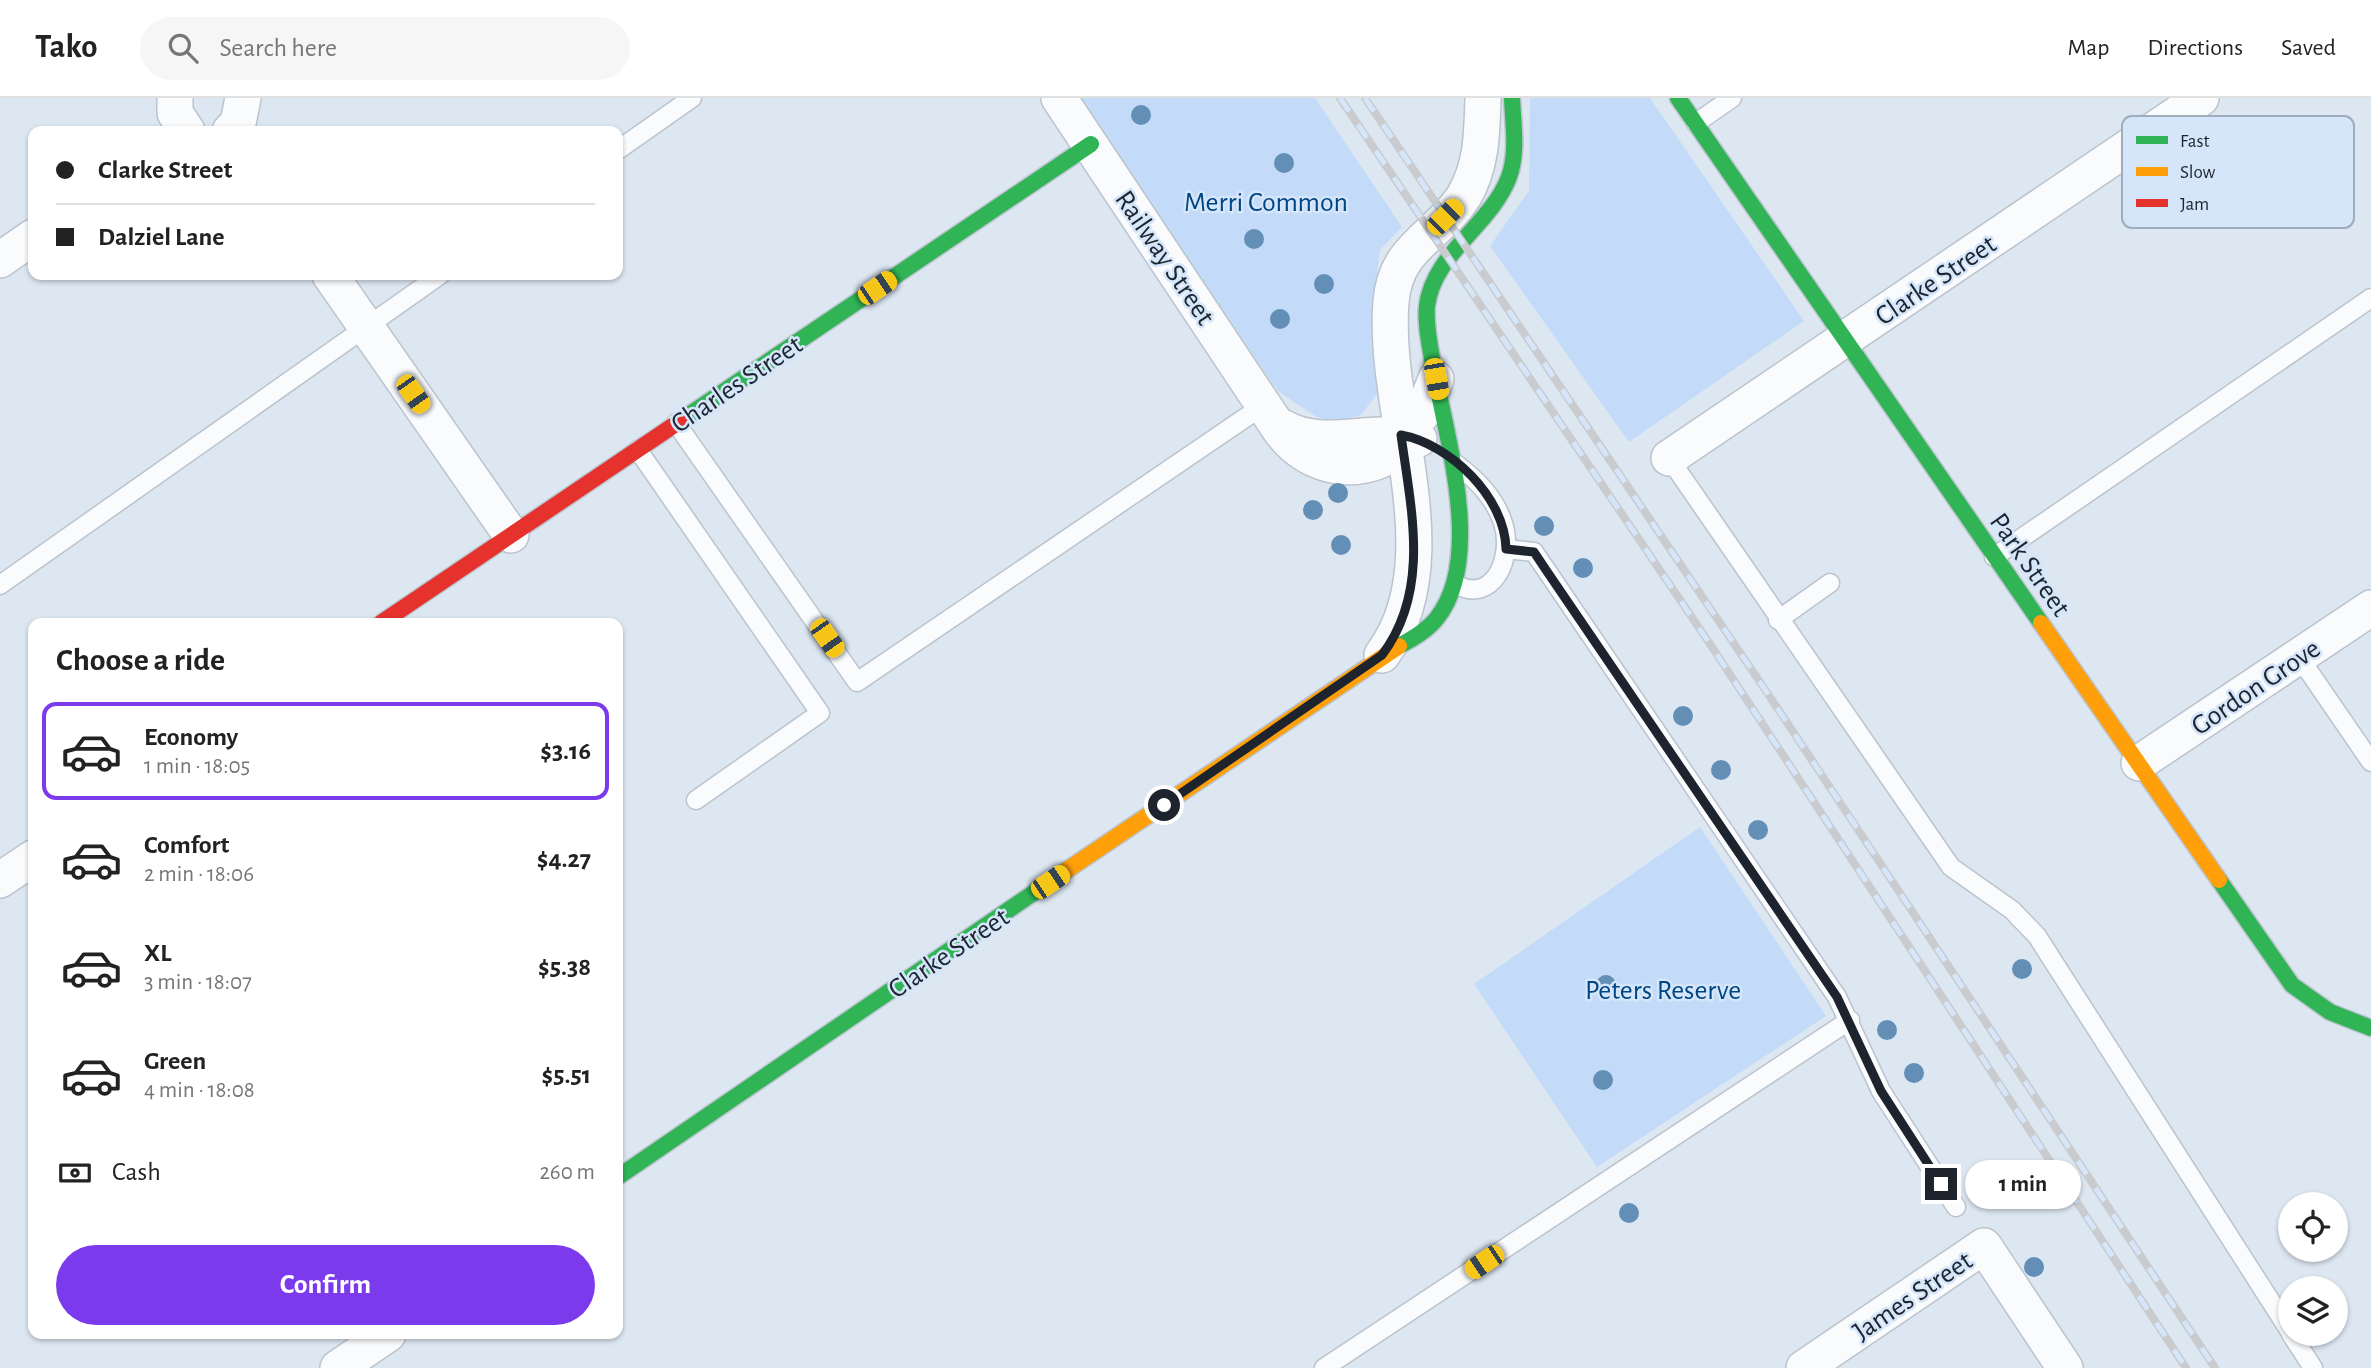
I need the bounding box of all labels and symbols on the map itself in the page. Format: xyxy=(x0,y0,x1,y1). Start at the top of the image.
legend xyxy=(2122,116,2354,228)
text: Fast xyxy=(2180,132,2210,151)
text: Slow xyxy=(2180,163,2216,182)
street label: Railway Street xyxy=(1109,186,1219,330)
park label: Merri Common xyxy=(1184,189,1348,217)
car xyxy=(1423,195,1468,239)
text: Jam xyxy=(2180,195,2209,214)
street label: Clarke Street xyxy=(1871,230,2002,331)
car xyxy=(854,268,901,308)
street label: Charles Street xyxy=(666,331,808,439)
car xyxy=(1423,356,1450,402)
car xyxy=(393,371,434,417)
street label: Park Street xyxy=(1984,508,2075,622)
car xyxy=(807,615,848,661)
street label: Gordon Grove xyxy=(2187,634,2326,741)
route start xyxy=(1148,789,1180,821)
car xyxy=(1027,862,1074,902)
street label: Clarke Street xyxy=(884,903,1015,1004)
park label: Peters Reserve xyxy=(1585,977,1741,1005)
callout: 1 min xyxy=(1966,1160,2081,1208)
route end xyxy=(1925,1168,1957,1200)
car xyxy=(1461,1242,1508,1282)
street label: James Street xyxy=(1849,1247,1978,1347)

